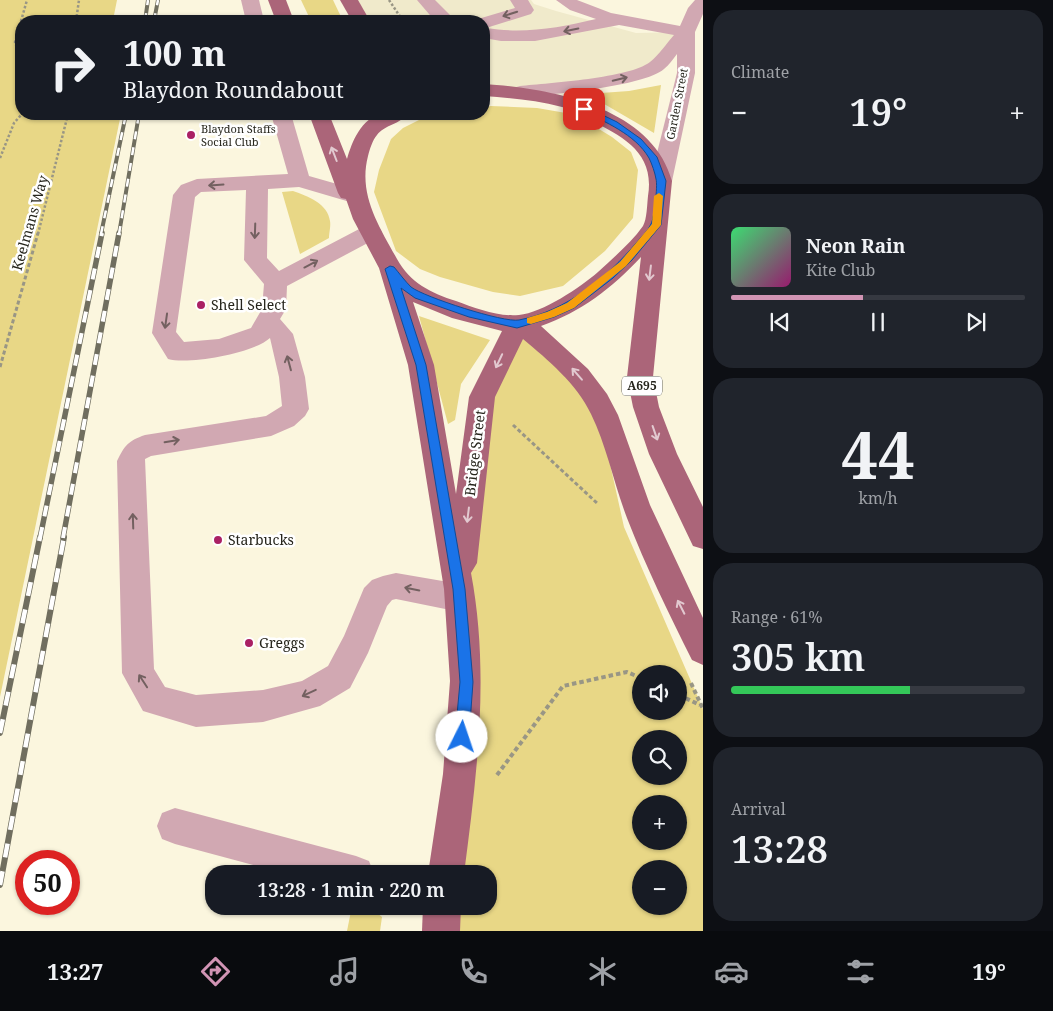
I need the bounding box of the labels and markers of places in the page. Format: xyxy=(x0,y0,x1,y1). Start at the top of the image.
pin xyxy=(563,88,605,130)
place label: Blaydon Staffs Social Club xyxy=(201,121,276,149)
marker: Blaydon Staffs Social Club xyxy=(185,129,197,141)
place label: Shell Select xyxy=(211,295,286,314)
marker: Shell Select xyxy=(195,299,207,311)
place label: Starbucks xyxy=(228,530,294,549)
marker: Starbucks xyxy=(212,534,224,546)
place label: Greggs xyxy=(259,633,304,652)
marker: Greggs xyxy=(243,637,255,649)

